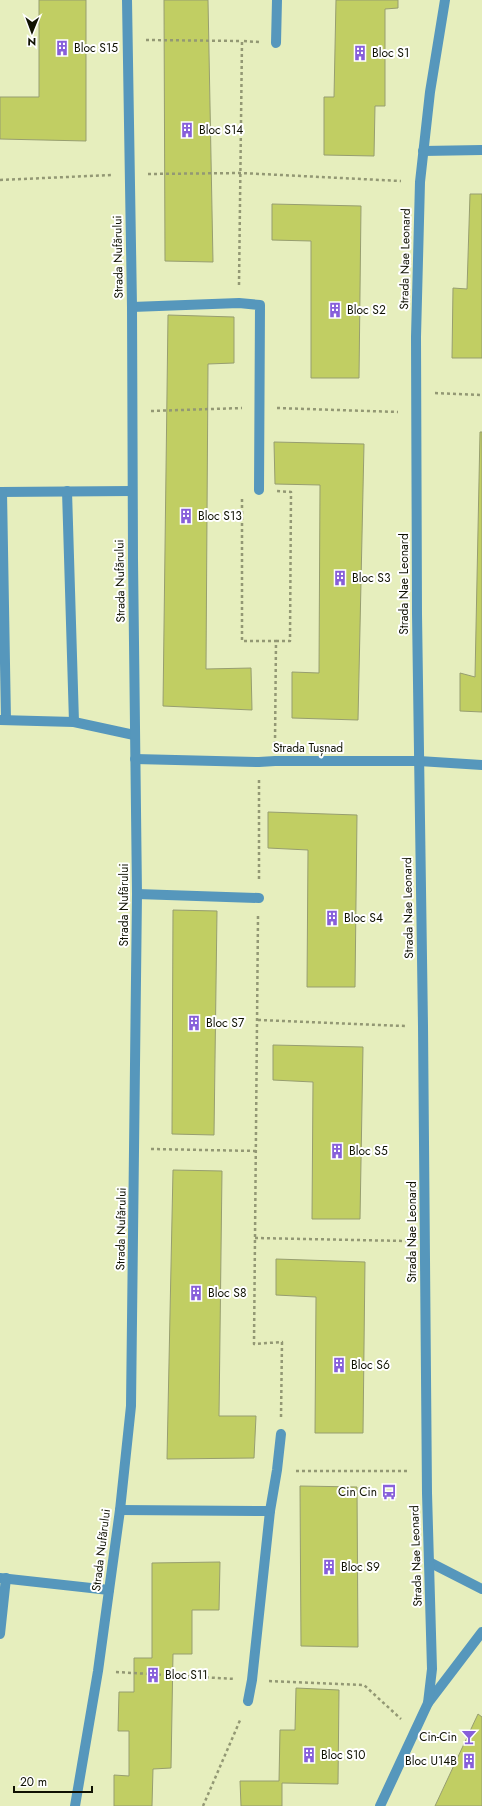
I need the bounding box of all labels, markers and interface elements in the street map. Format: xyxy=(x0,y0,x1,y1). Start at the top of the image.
north arrow xyxy=(12,12,52,52)
text: N xyxy=(27,34,36,50)
building icon: Bloc S15 xyxy=(53,39,71,57)
place label: Bloc S15 xyxy=(74,39,118,57)
building icon: Bloc S1 xyxy=(351,44,369,62)
place label: Bloc S1 xyxy=(372,44,409,62)
building icon: Bloc S14 xyxy=(178,121,196,139)
place label: Bloc S14 xyxy=(199,121,243,139)
street label: Strada Nae Leonard xyxy=(395,208,415,310)
street label: Strada Nufărului xyxy=(108,215,128,299)
building icon: Bloc S2 xyxy=(326,301,344,319)
place label: Bloc S2 xyxy=(347,301,386,319)
building icon: Bloc S13 xyxy=(177,507,195,525)
place label: Bloc S13 xyxy=(198,507,242,525)
street label: Strada Nae Leonard xyxy=(395,533,413,635)
street label: Strada Nufărului xyxy=(110,539,130,623)
building icon: Bloc S3 xyxy=(331,569,349,587)
place label: Bloc S3 xyxy=(352,569,391,587)
street label: Strada Tușnad xyxy=(273,739,343,757)
street label: Strada Nae Leonard xyxy=(398,857,418,959)
street label: Strada Nufărului xyxy=(115,863,133,947)
building icon: Bloc S4 xyxy=(323,909,341,927)
place label: Bloc S4 xyxy=(344,909,383,927)
building icon: Bloc S7 xyxy=(185,1014,203,1032)
place label: Bloc S7 xyxy=(206,1014,245,1032)
building icon: Bloc S5 xyxy=(328,1142,346,1160)
place label: Bloc S5 xyxy=(349,1142,388,1160)
street label: Strada Nae Leonard xyxy=(403,1181,421,1283)
street label: Strada Nufărului xyxy=(111,1187,131,1271)
building icon: Bloc S8 xyxy=(187,1284,205,1302)
place label: Bloc S8 xyxy=(208,1284,246,1302)
building icon: Bloc S6 xyxy=(330,1356,348,1374)
place label: Bloc S6 xyxy=(351,1356,390,1374)
place label: Cin Cin xyxy=(338,1483,377,1501)
bus stop icon: Cin Cin xyxy=(380,1483,398,1501)
street label: Strada Nae Leonard xyxy=(405,1505,427,1607)
street label: Strada Nufărului xyxy=(87,1508,115,1592)
building icon: Bloc S9 xyxy=(320,1558,338,1576)
place label: Bloc S9 xyxy=(341,1558,380,1576)
building icon: Bloc S11 xyxy=(144,1666,162,1684)
place label: Bloc S11 xyxy=(165,1666,208,1684)
place label: Cin-Cin xyxy=(419,1728,457,1746)
bar icon: Cin-Cin xyxy=(460,1728,478,1746)
building icon: Bloc S10 xyxy=(300,1746,318,1764)
place label: Bloc S10 xyxy=(321,1746,366,1764)
place label: Bloc U14B xyxy=(405,1752,457,1770)
building icon: Bloc U14B xyxy=(460,1752,478,1770)
scale bar xyxy=(14,1768,92,1794)
text: 20 m xyxy=(20,1773,47,1791)

